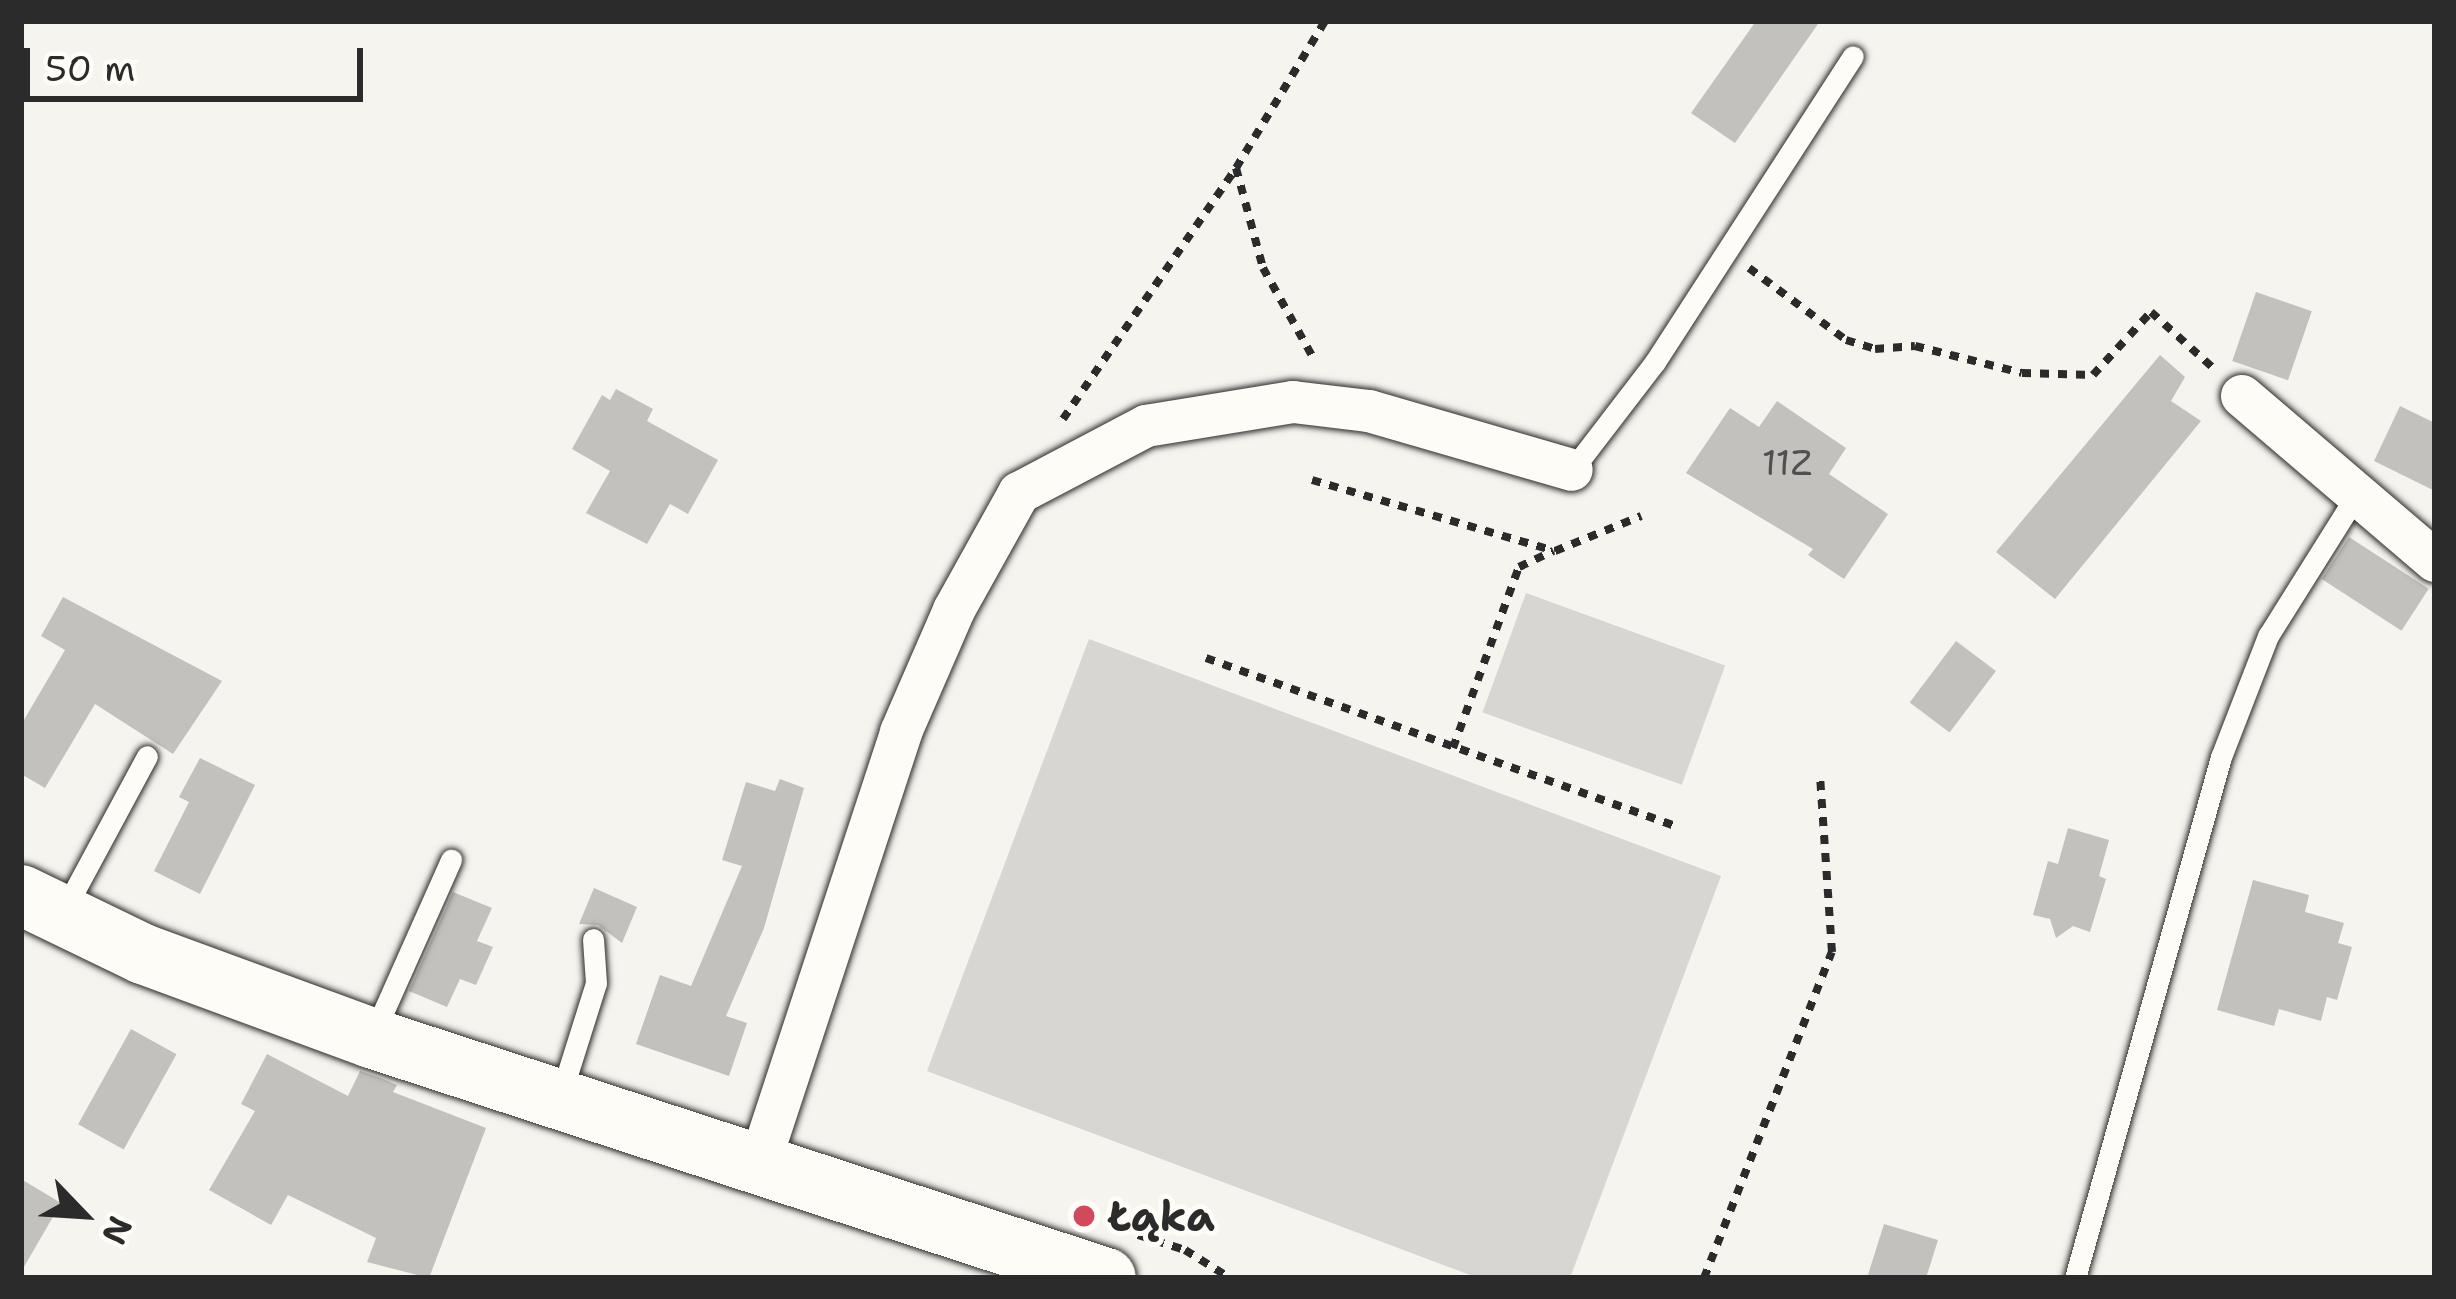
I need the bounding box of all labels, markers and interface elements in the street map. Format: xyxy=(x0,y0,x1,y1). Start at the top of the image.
scale bar xyxy=(30,24,369,98)
text: 50 m xyxy=(45,44,135,93)
house number: 11Z xyxy=(1762,441,1812,485)
north arrow xyxy=(24,1155,144,1275)
place label: Łąka xyxy=(1108,1191,1215,1241)
marker: Łąka xyxy=(1071,1203,1097,1229)
text: N xyxy=(91,1209,143,1252)

